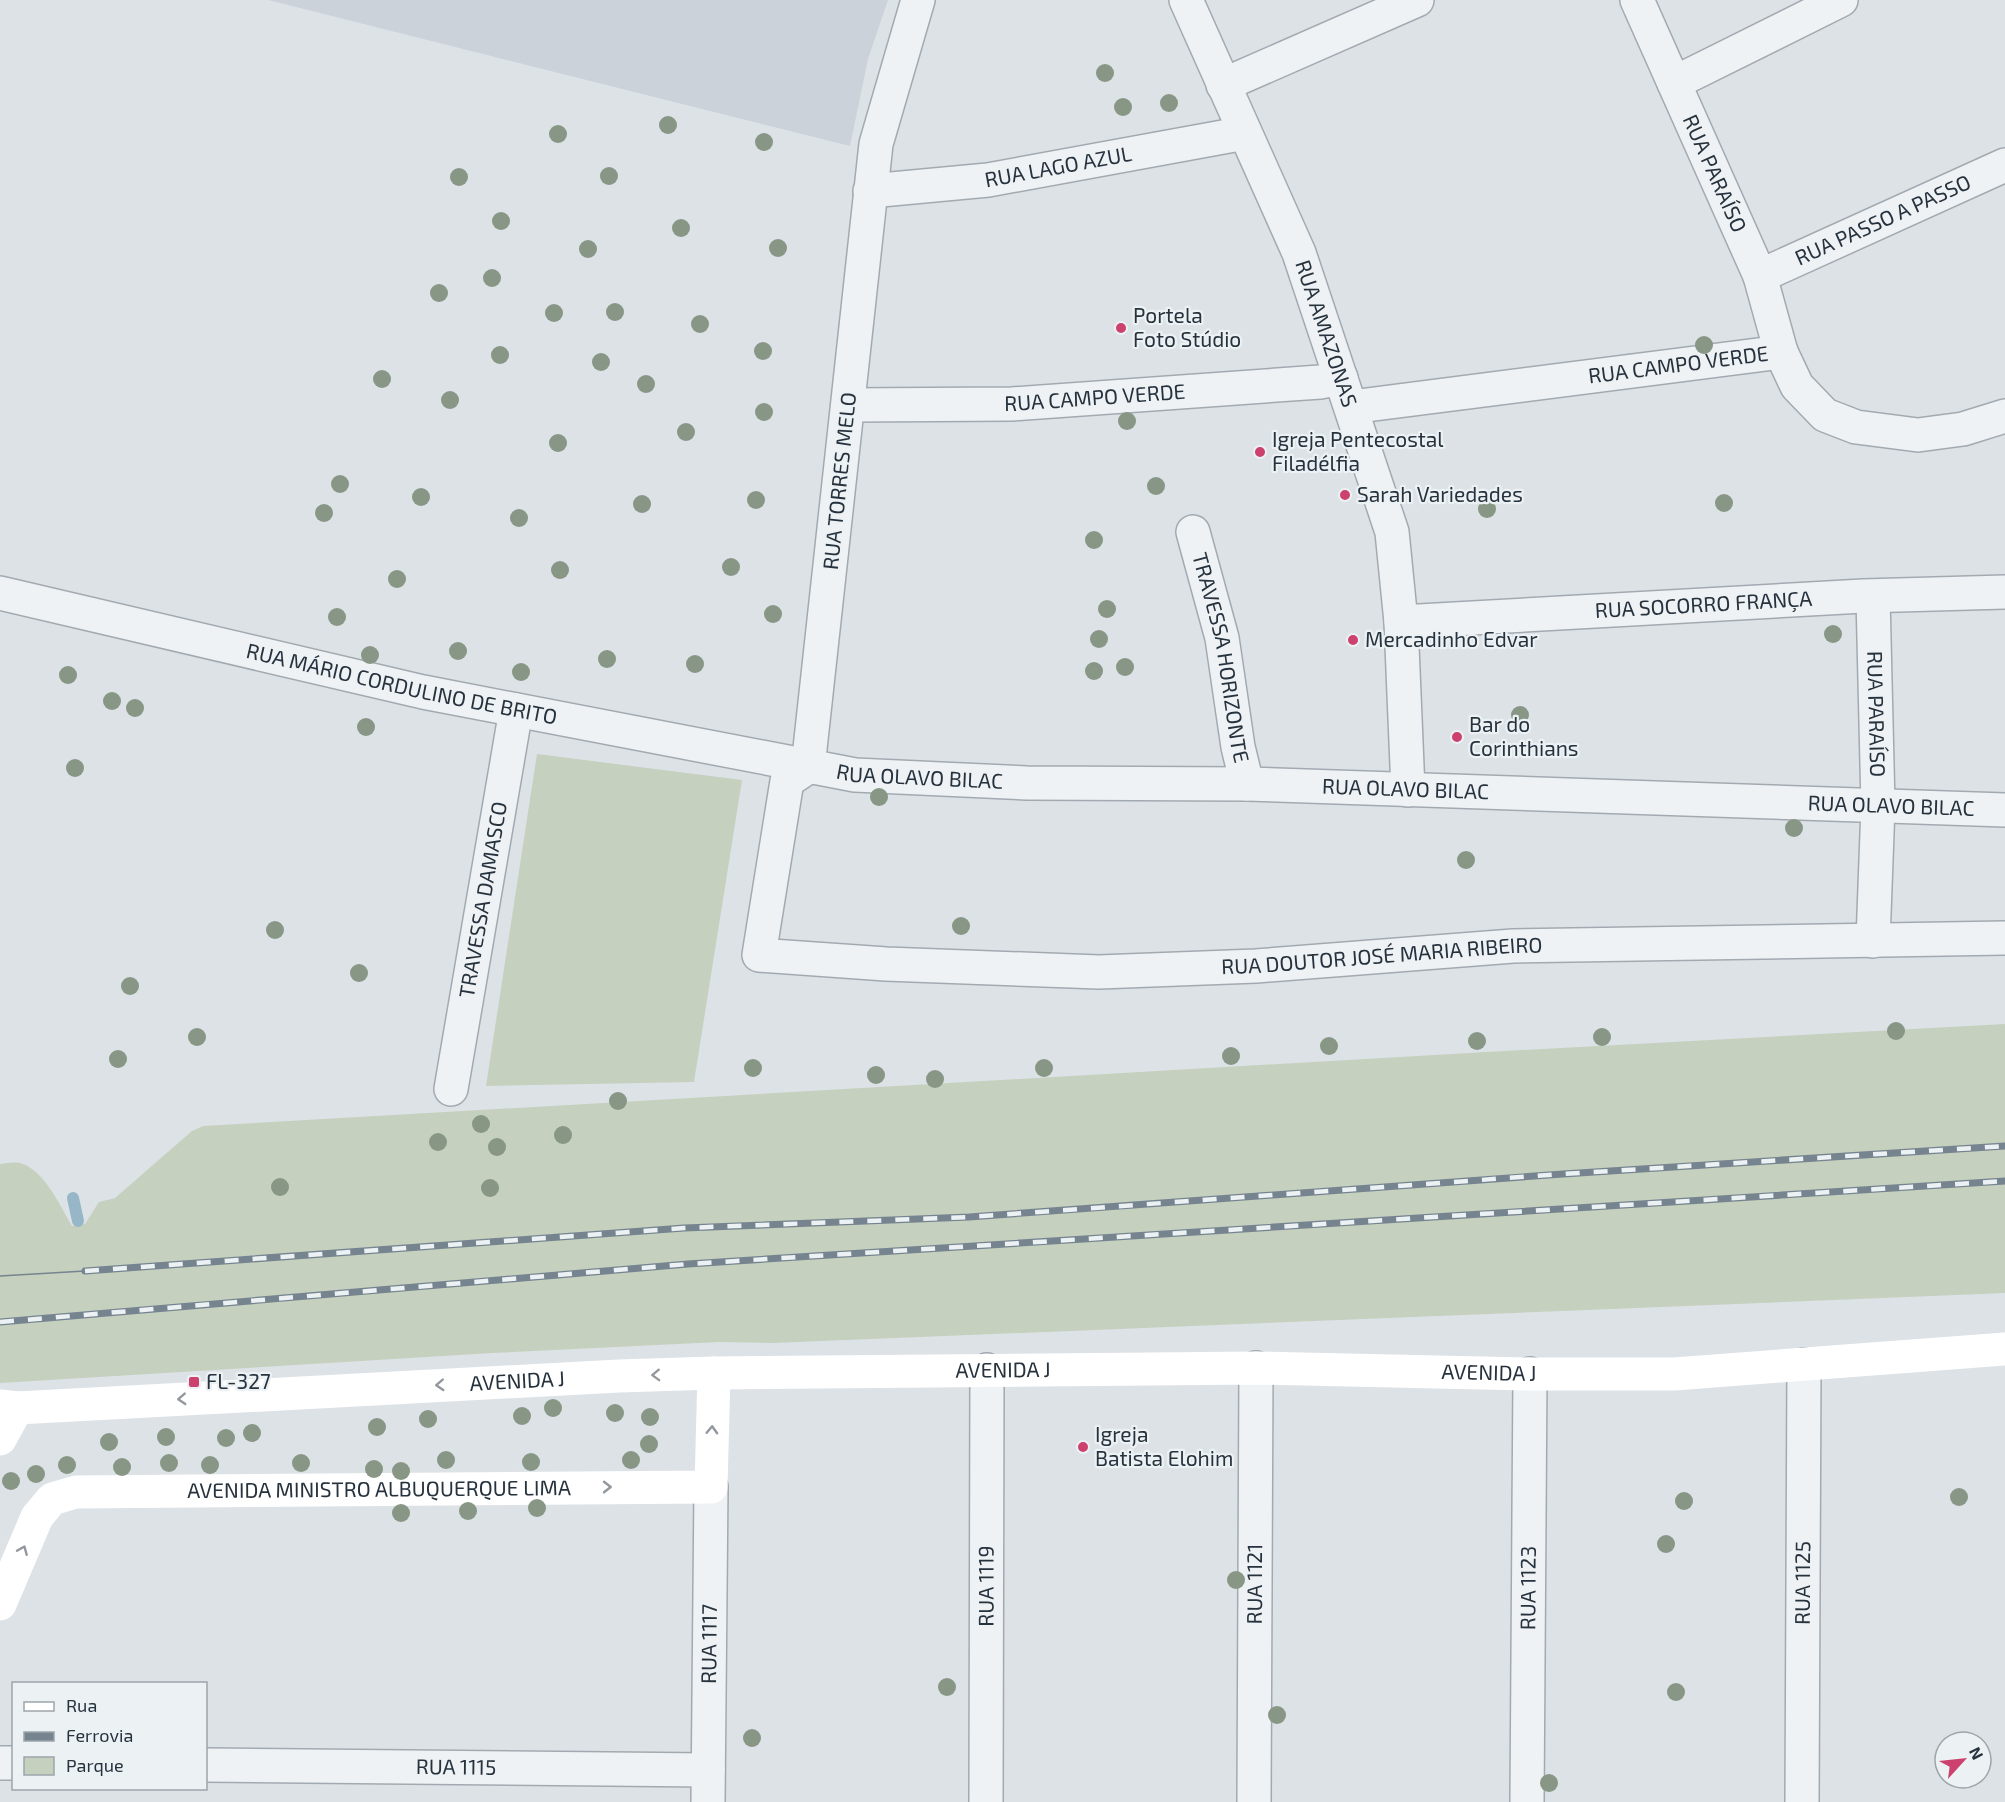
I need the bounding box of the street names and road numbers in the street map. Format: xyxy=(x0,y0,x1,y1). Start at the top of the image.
street label: RUA PARAÍSO xyxy=(1679,110,1753,236)
street label: RUA LAGO AZUL xyxy=(982,140,1134,191)
street label: RUA PASSO A PASSO xyxy=(1791,168,1974,270)
street label: RUA AMAZONAS xyxy=(1291,256,1363,410)
street label: RUA CAMPO VERDE xyxy=(1587,340,1770,388)
street label: RUA CAMPO VERDE xyxy=(1004,378,1186,415)
street label: RUA TORRES MELO xyxy=(817,391,860,571)
street label: TRAVESSA HORIZONTE xyxy=(1188,549,1255,765)
street label: RUA SOCORRO FRANÇA xyxy=(1594,585,1813,622)
street label: RUA MÁRIO CORDULINO DE BRITO xyxy=(244,637,559,729)
street label: RUA PARAÍSO xyxy=(1863,651,1891,777)
street label: RUA OLAVO BILAC xyxy=(834,758,1004,793)
street label: RUA OLAVO BILAC xyxy=(1322,773,1489,803)
street label: RUA OLAVO BILAC xyxy=(1807,789,1975,820)
street label: TRAVESSA DAMASCO xyxy=(453,799,511,1000)
street label: RUA DOUTOR JOSÉ MARIA RIBEIRO xyxy=(1221,932,1543,978)
street label: AVENIDA J xyxy=(955,1356,1051,1382)
street label: AVENIDA J xyxy=(1441,1358,1536,1385)
street label: AVENIDA J xyxy=(469,1365,565,1395)
street label: AVENIDA MINISTRO ALBUQUERQUE LIMA xyxy=(187,1474,571,1502)
street label: RUA 1125 xyxy=(1789,1541,1814,1625)
street label: RUA 1121 xyxy=(1241,1543,1266,1625)
street label: RUA 1119 xyxy=(972,1545,998,1627)
street label: RUA 1123 xyxy=(1514,1546,1540,1630)
street label: RUA 1117 xyxy=(695,1604,721,1684)
street label: RUA 1115 xyxy=(416,1753,496,1779)

